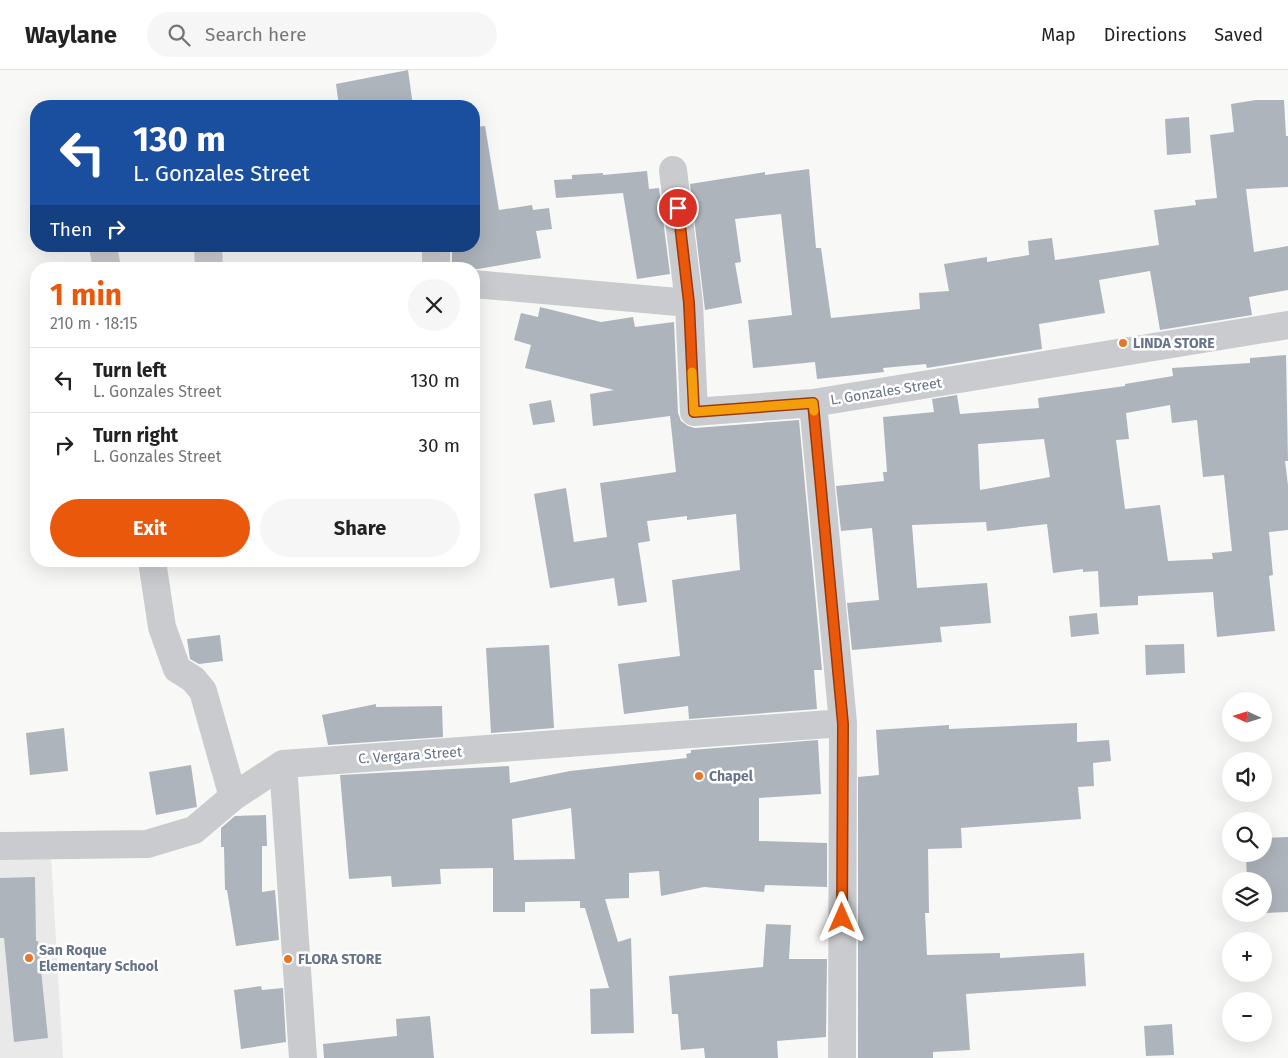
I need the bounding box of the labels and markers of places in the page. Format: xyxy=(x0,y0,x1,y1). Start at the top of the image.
pin xyxy=(657,187,699,229)
place label: LINDA STORE xyxy=(1133,335,1215,352)
marker: LINDA STORE xyxy=(1117,337,1129,349)
place label: Chapel xyxy=(709,768,754,785)
marker: Chapel xyxy=(693,770,705,782)
place label: San Roque Elementary School xyxy=(39,942,159,975)
place label: FLORA STORE xyxy=(298,951,382,968)
marker: San Roque Elementary School xyxy=(23,952,35,964)
marker: FLORA STORE xyxy=(282,953,294,965)

